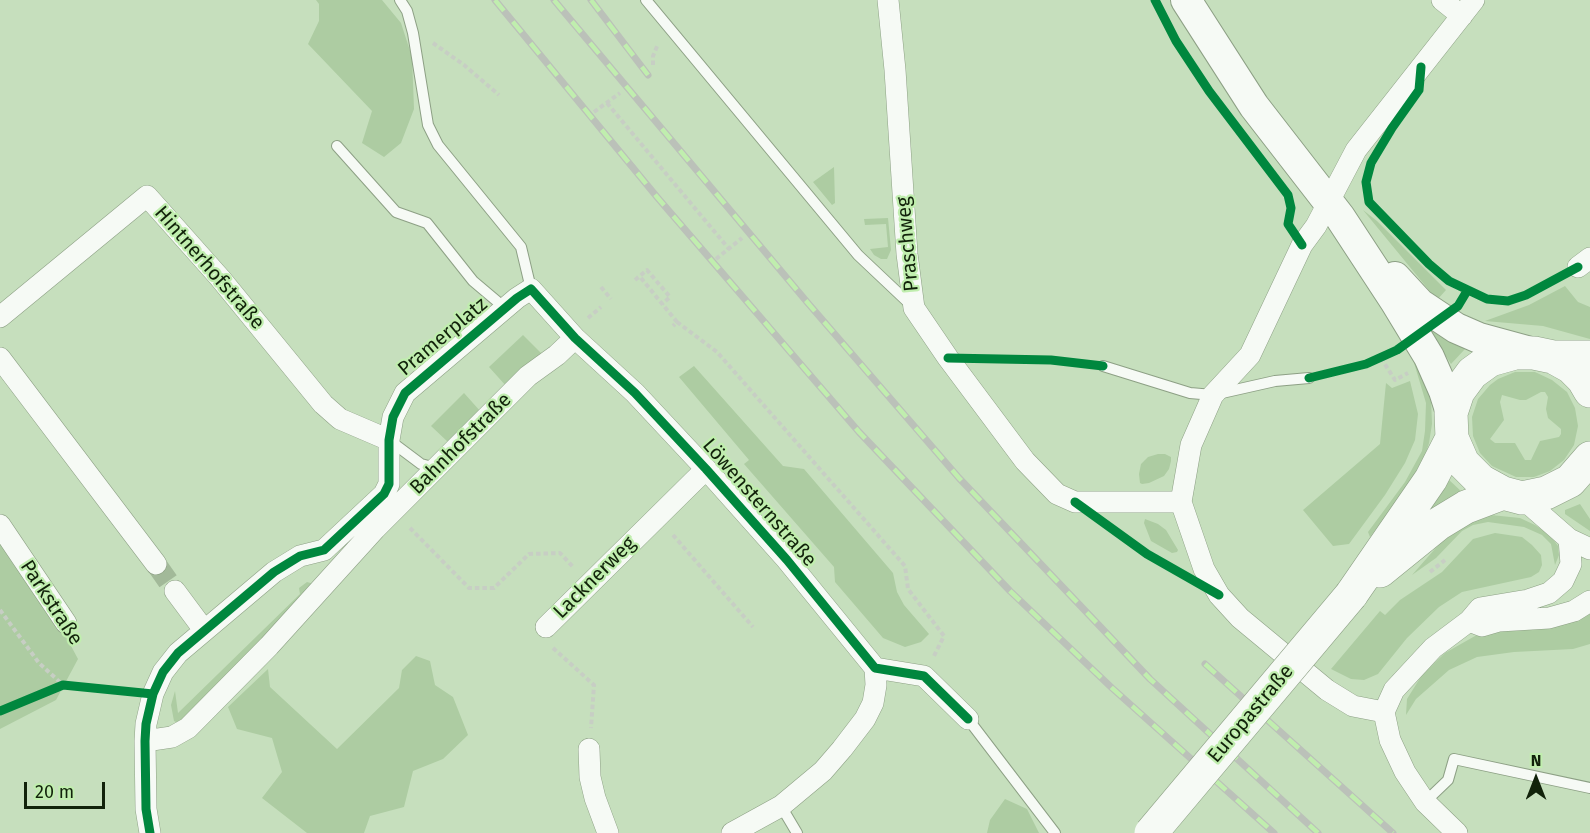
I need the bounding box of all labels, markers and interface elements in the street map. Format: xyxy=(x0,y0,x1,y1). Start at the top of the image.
street label: Praschweg xyxy=(892,196,924,292)
street label: Hintnerhofstraße xyxy=(149,201,269,335)
street label: Pramerplatz xyxy=(393,293,493,381)
street label: Bahnhofstraße xyxy=(405,388,517,500)
street label: Löwensternstraße xyxy=(697,434,821,572)
street label: Lacknerweg xyxy=(549,532,641,624)
street label: Parkstraße xyxy=(15,556,87,650)
street label: Europastraße xyxy=(1203,660,1299,768)
north arrow xyxy=(1506,749,1566,809)
text: N xyxy=(1531,751,1541,770)
scale bar xyxy=(27,770,108,808)
text: 20 m xyxy=(35,781,74,803)

